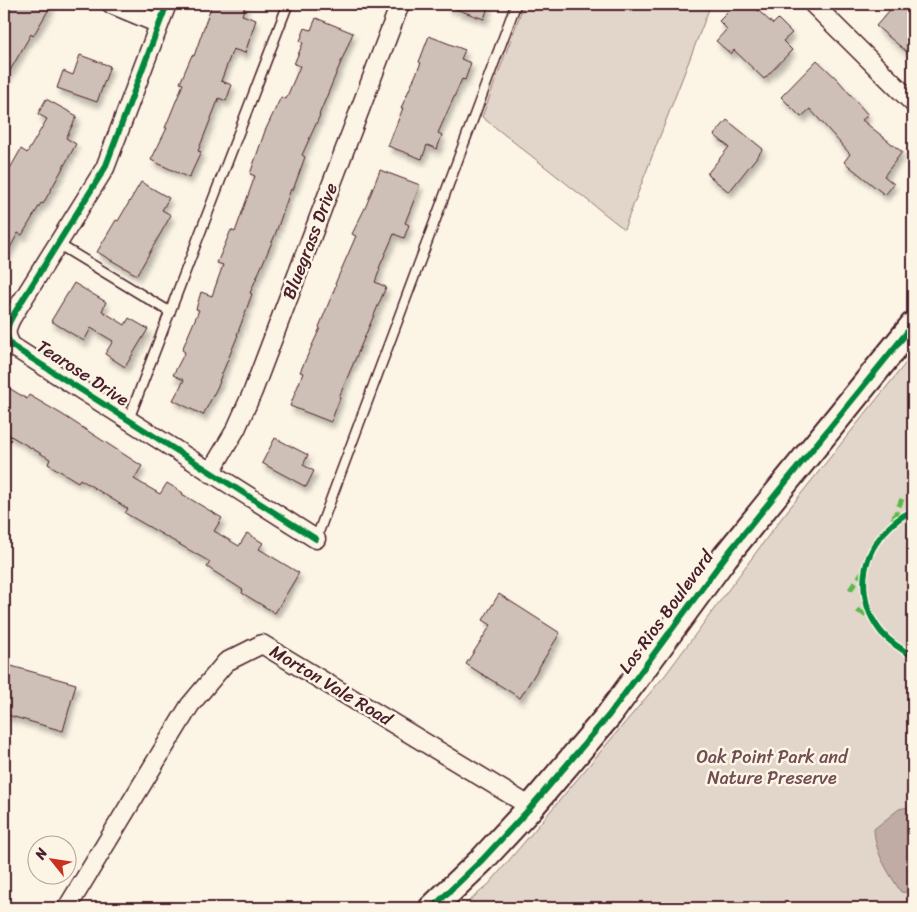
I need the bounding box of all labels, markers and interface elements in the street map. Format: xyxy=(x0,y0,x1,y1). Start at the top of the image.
street label: Bluegrass Drive xyxy=(273,178,347,304)
street label: Tearose Drive xyxy=(30,331,136,415)
street label: Los Rios Boulevard xyxy=(610,542,723,681)
street label: Morton Vale Road xyxy=(263,636,400,735)
park label: Oak Point Park and Nature Preserve xyxy=(696,741,849,794)
north arrow xyxy=(28,834,78,884)
text: N xyxy=(27,843,55,865)

